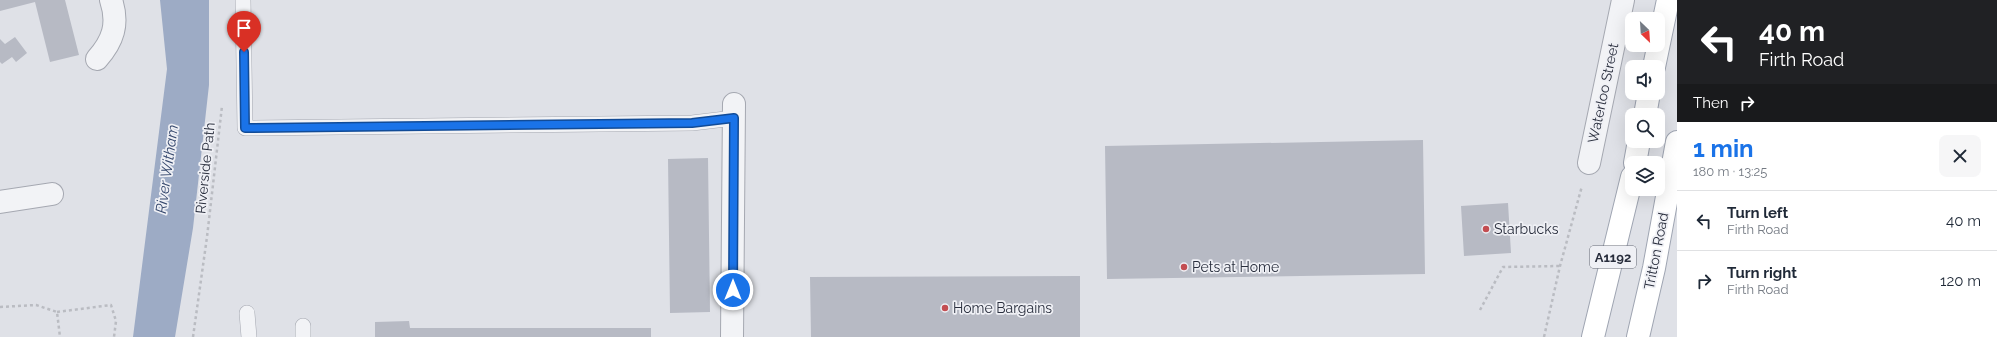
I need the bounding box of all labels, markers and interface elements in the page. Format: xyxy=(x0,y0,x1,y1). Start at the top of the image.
pin xyxy=(227,11,261,52)
north arrow xyxy=(1625,12,1665,52)
map controls xyxy=(1625,12,1665,196)
text: 40 m xyxy=(1759,15,1825,48)
icon: left xyxy=(1693,16,1745,68)
icon: arrive xyxy=(233,17,255,39)
street label: Waterloo Street xyxy=(1585,41,1621,145)
text: Firth Road xyxy=(1759,49,1844,70)
button: sound xyxy=(1625,60,1665,100)
icon: right xyxy=(1736,92,1758,114)
text: Then xyxy=(1693,94,1728,112)
button: search xyxy=(1625,108,1665,148)
street label: Riverside Path xyxy=(192,121,218,215)
water label: River Witham xyxy=(152,124,182,214)
text: 1 min xyxy=(1693,134,1754,163)
button: close xyxy=(1939,135,1981,177)
button: layers xyxy=(1625,156,1665,196)
text: 180 m · 13:25 xyxy=(1693,164,1767,179)
text: Turn left xyxy=(1727,204,1788,222)
icon: left xyxy=(1693,210,1715,232)
street label: Tritton Road xyxy=(1641,211,1671,291)
text: 40 m xyxy=(1946,212,1981,230)
place label: Starbucks xyxy=(1494,221,1559,237)
text: Firth Road xyxy=(1727,222,1789,237)
marker: Starbucks xyxy=(1481,224,1491,234)
road number: A1192 xyxy=(1590,246,1636,268)
place label: Pets at Home xyxy=(1192,259,1279,275)
marker: Pets at Home xyxy=(1179,262,1189,272)
text: Turn right xyxy=(1727,264,1797,282)
position arrow xyxy=(712,269,754,311)
icon: right xyxy=(1693,270,1715,292)
text: 120 m xyxy=(1940,272,1981,290)
text: Firth Road xyxy=(1727,282,1789,297)
place label: Home Bargains xyxy=(953,300,1052,316)
marker: Home Bargains xyxy=(940,303,950,313)

